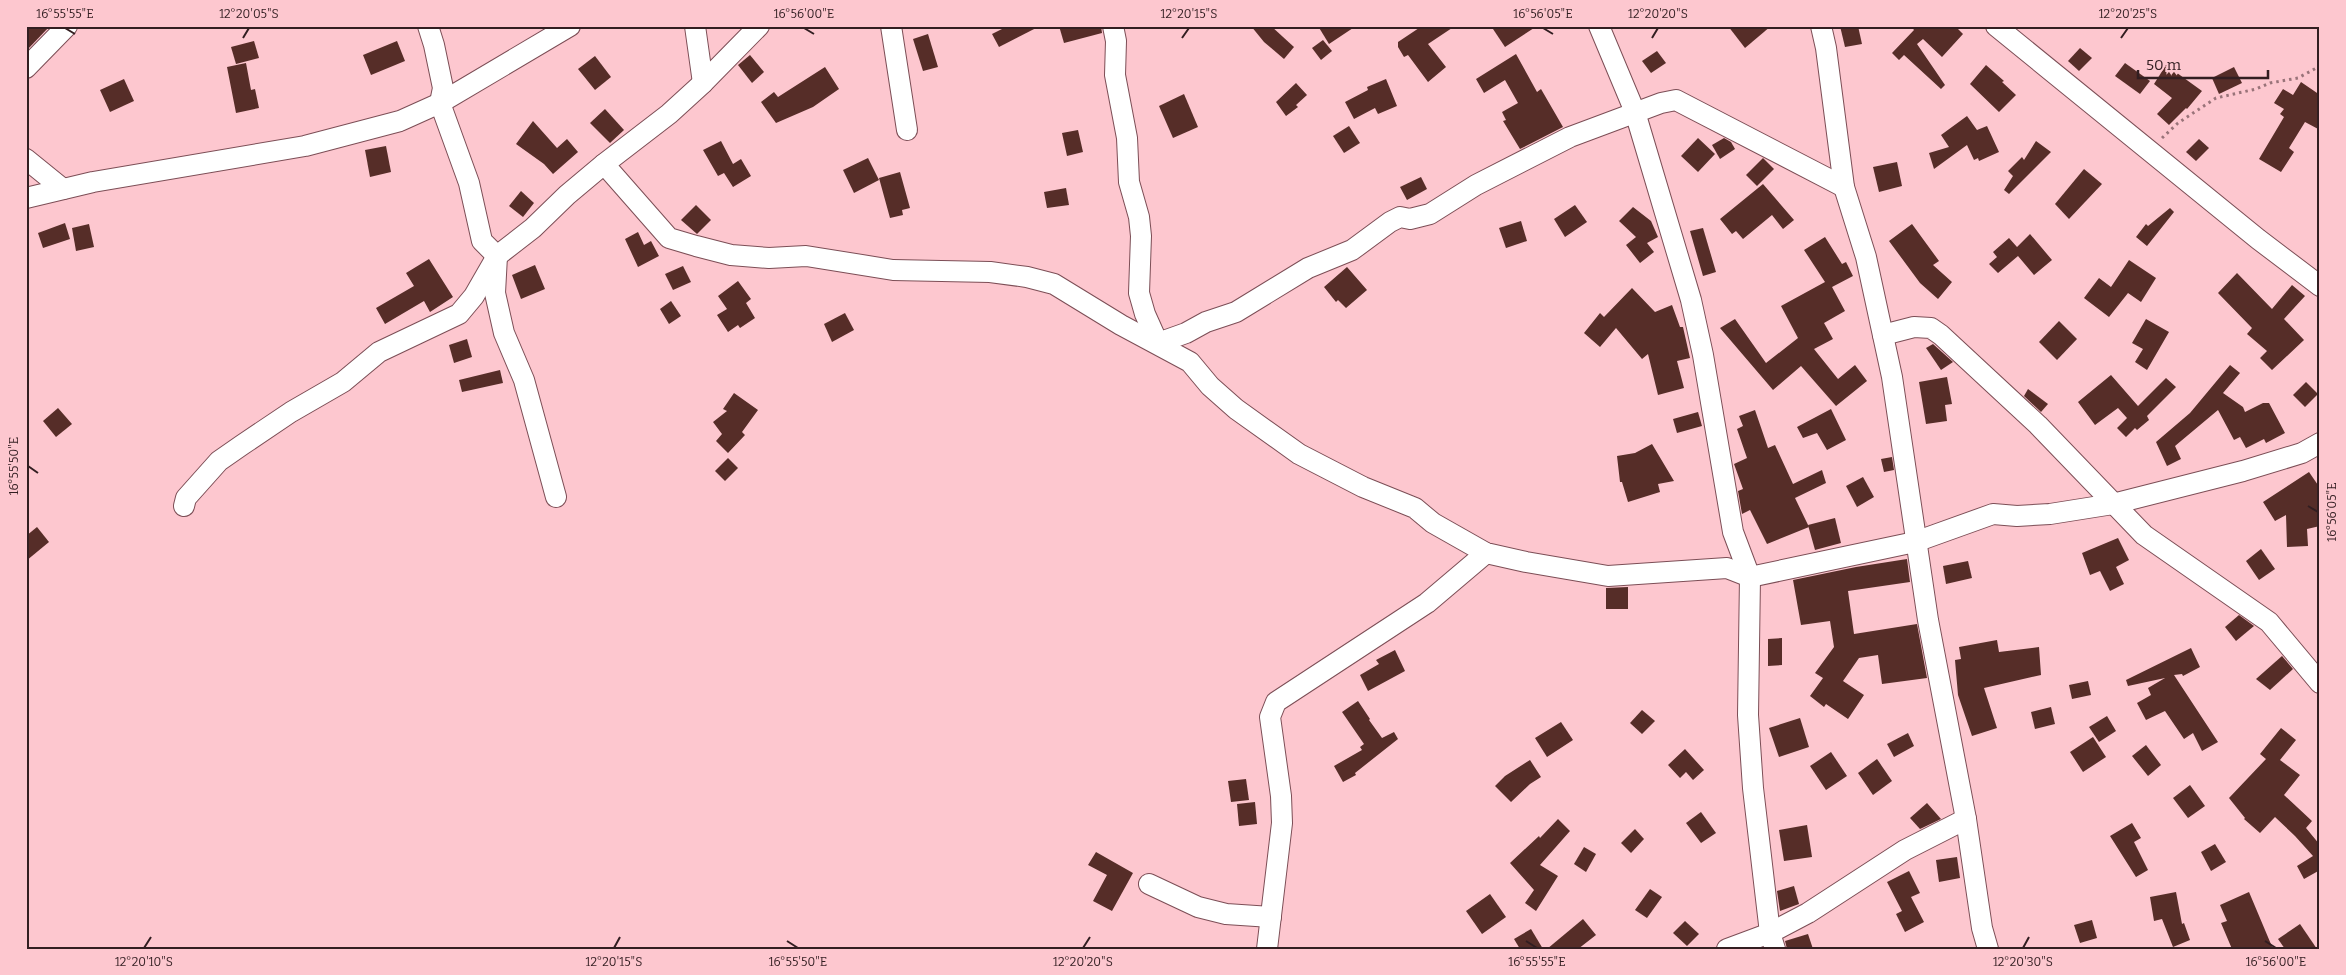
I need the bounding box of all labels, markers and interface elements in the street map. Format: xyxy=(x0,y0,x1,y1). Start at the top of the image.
text: 16°55'55"E xyxy=(36,7,94,21)
text: 12°20'05"S xyxy=(219,7,279,21)
text: 16°56'00"E xyxy=(774,7,834,21)
text: 12°20'15"S xyxy=(1161,7,1217,21)
text: 16°56'05"E xyxy=(1513,7,1573,21)
text: 12°20'20"S xyxy=(1628,7,1688,21)
text: 12°20'25"S xyxy=(2099,7,2157,21)
scale bar xyxy=(2138,48,2268,80)
text: 50 m xyxy=(2146,56,2182,74)
text: 16°55'50"E xyxy=(7,437,21,495)
text: 16°56'05"E xyxy=(2325,482,2339,542)
text: 12°20'10"S xyxy=(115,955,173,969)
text: 12°20'15"S xyxy=(586,955,642,969)
text: 16°55'50"E xyxy=(769,955,827,969)
text: 12°20'20"S xyxy=(1053,955,1113,969)
text: 16°55'55"E xyxy=(1508,955,1566,969)
text: 12°20'30"S xyxy=(1993,955,2053,969)
text: 16°56'00"E xyxy=(2246,955,2306,969)

